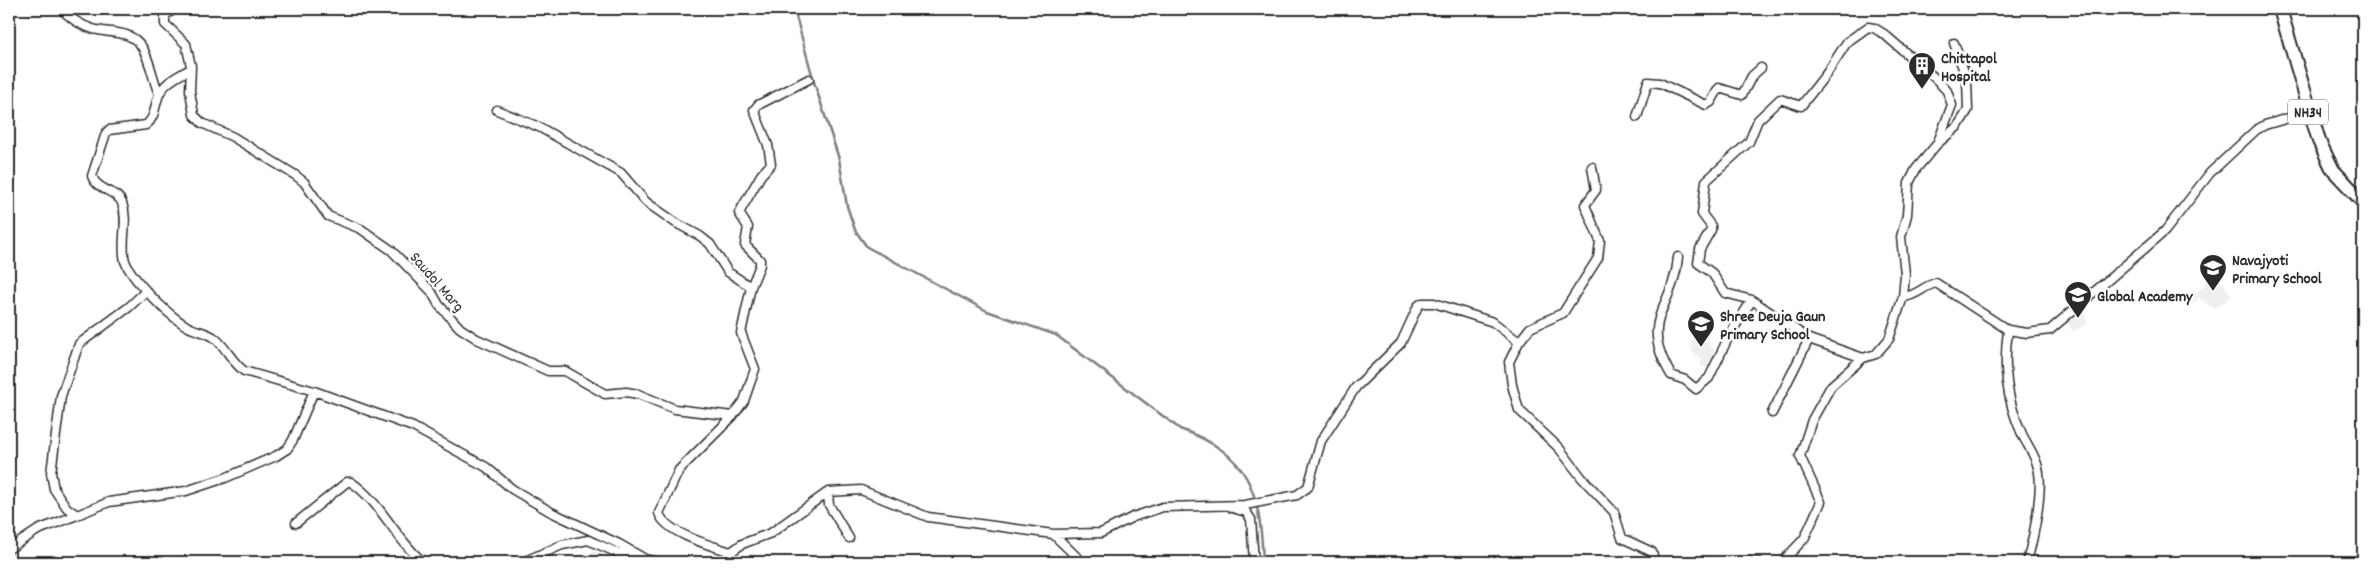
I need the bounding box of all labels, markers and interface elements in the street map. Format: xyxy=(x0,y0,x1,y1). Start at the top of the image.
place label: Chittapol Hospital xyxy=(1941,48,1997,89)
building icon: Chittapol Hospital xyxy=(1907,51,1937,90)
road number: NH34 xyxy=(2288,100,2328,124)
street label: Saudol Marg xyxy=(403,247,469,318)
place label: Navajyoti Primary School xyxy=(2232,250,2322,291)
school or university icon: Navajyoti Primary School xyxy=(2198,253,2228,292)
school or university icon: Global Academy xyxy=(2063,280,2093,319)
place label: Global Academy xyxy=(2097,286,2194,309)
place label: Shree Deuja Gaun Primary School xyxy=(1720,306,1826,347)
school or university icon: Shree Deuja Gaun Primary School xyxy=(1686,309,1716,348)

